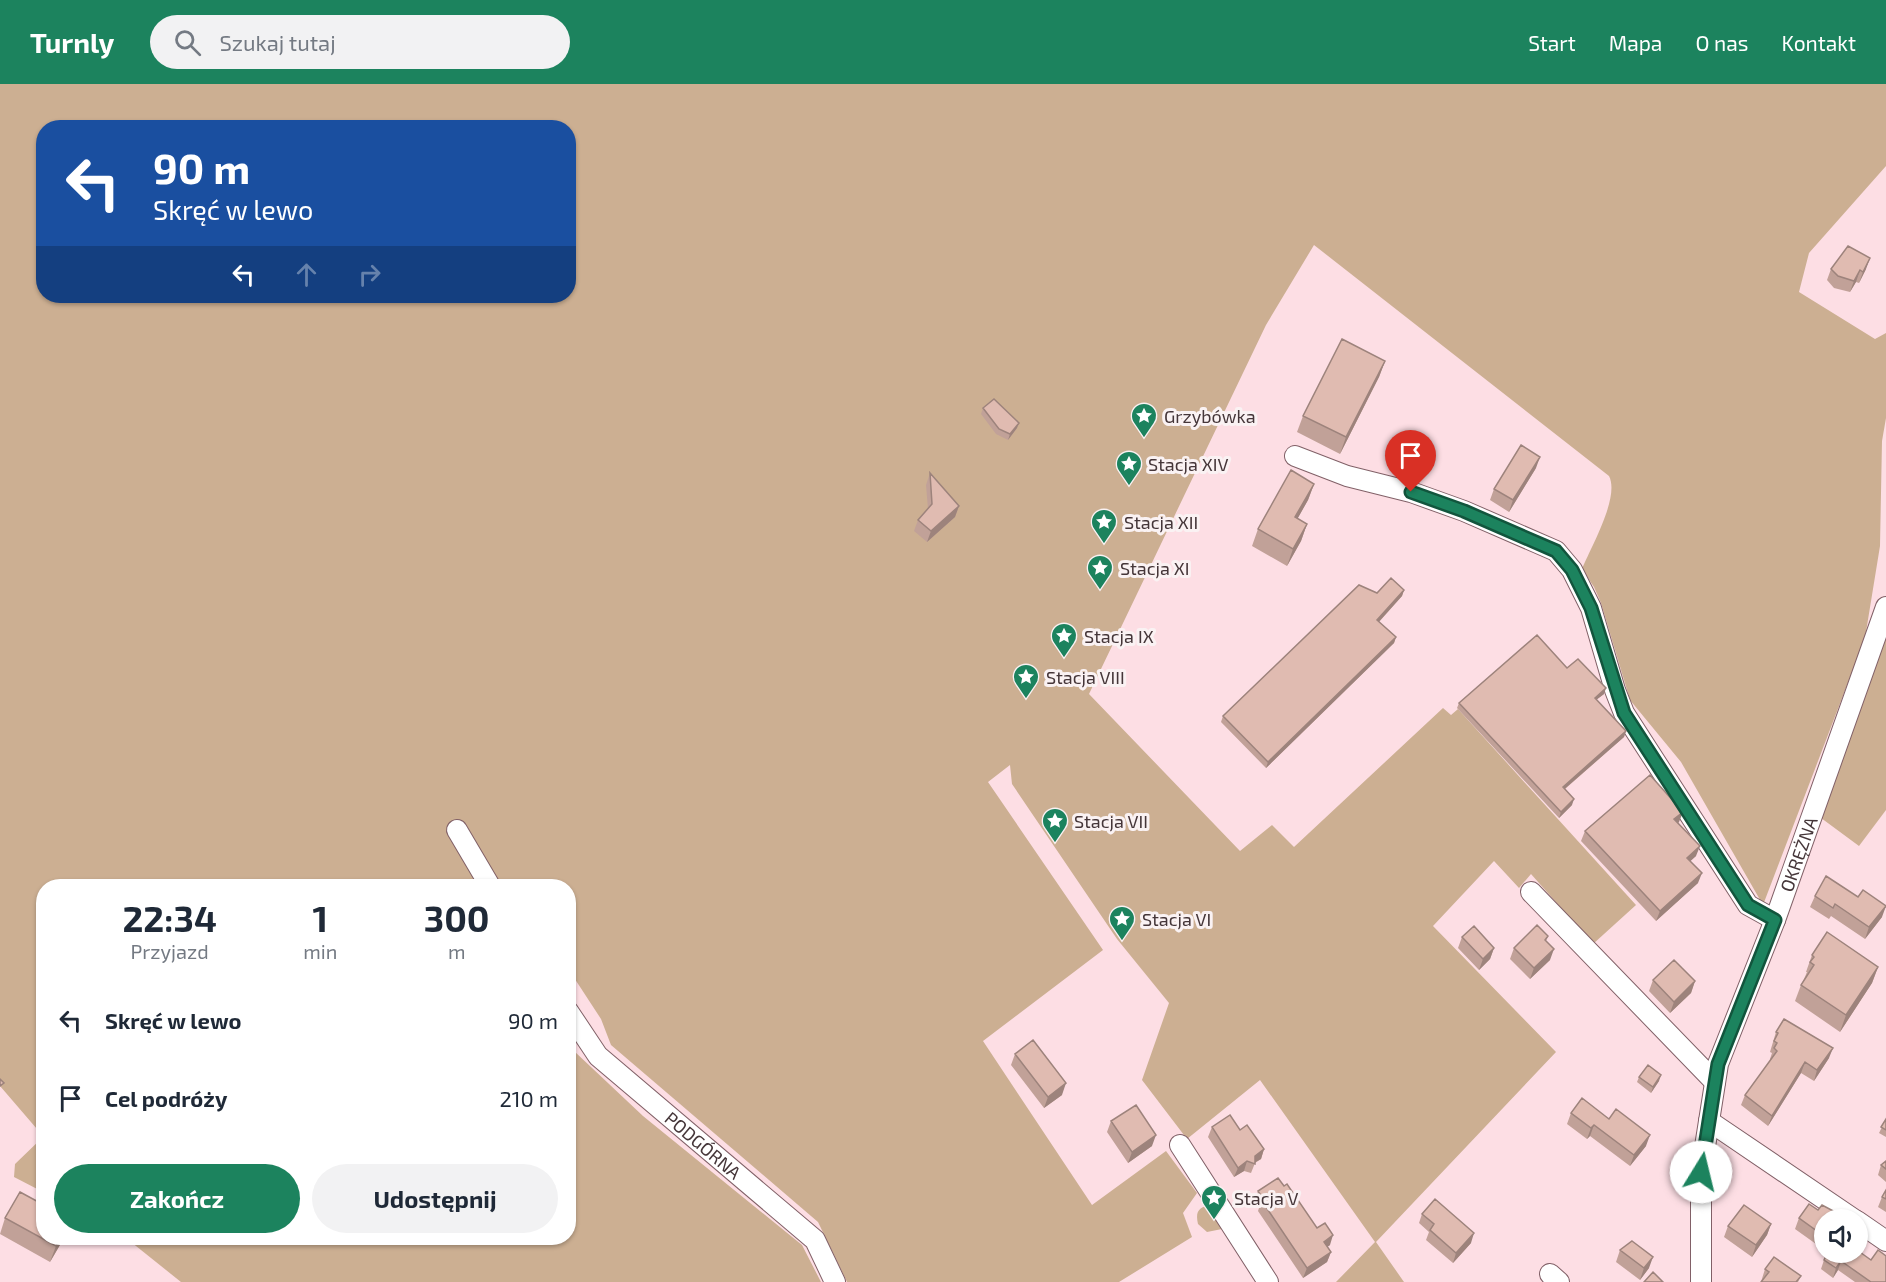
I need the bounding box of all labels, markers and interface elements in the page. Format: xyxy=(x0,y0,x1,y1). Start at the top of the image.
search box xyxy=(150,15,570,69)
text: Turnly xyxy=(30,25,114,59)
icon: search xyxy=(171,26,204,59)
text: Szukaj tutaj xyxy=(219,29,336,55)
text: Start xyxy=(1528,30,1576,55)
text: Mapa xyxy=(1609,30,1662,55)
text: O nas xyxy=(1695,30,1749,55)
text: Kontakt xyxy=(1782,30,1856,55)
text: 90 m xyxy=(153,142,250,192)
icon: left xyxy=(54,144,132,222)
text: Skręć w lewo xyxy=(153,193,313,225)
icon: left xyxy=(227,258,260,291)
icon: ahead xyxy=(290,258,323,291)
icon: right xyxy=(353,258,386,291)
place icon: Grzybówka xyxy=(1129,401,1159,439)
place label: Grzybówka xyxy=(1164,405,1256,427)
pin xyxy=(1385,430,1436,492)
icon: arrive xyxy=(1394,439,1427,472)
place icon: Stacja XIV xyxy=(1114,449,1144,487)
place label: Stacja XIV xyxy=(1148,453,1229,475)
place icon: Stacja XII xyxy=(1089,507,1119,545)
place label: Stacja XII xyxy=(1124,511,1198,533)
place icon: Stacja XI xyxy=(1085,553,1115,591)
place label: Stacja XI xyxy=(1120,557,1190,579)
place icon: Stacja IX xyxy=(1049,621,1079,659)
place label: Stacja IX xyxy=(1084,625,1154,647)
place icon: Stacja VIII xyxy=(1011,662,1041,700)
place label: Stacja VIII xyxy=(1046,666,1125,688)
place icon: Stacja VII xyxy=(1040,806,1070,844)
place label: Stacja VII xyxy=(1074,810,1148,832)
street label: OKRĘŻNA xyxy=(1775,813,1822,895)
text: 22:34 xyxy=(122,896,217,939)
text: 1 xyxy=(312,896,328,939)
text: 300 xyxy=(424,896,490,939)
place icon: Stacja VI xyxy=(1107,904,1137,942)
place label: Stacja VI xyxy=(1142,908,1211,930)
text: Przyjazd xyxy=(130,939,209,963)
text: min xyxy=(303,939,337,963)
text: m xyxy=(448,939,465,963)
icon: left xyxy=(54,1004,87,1037)
text: Skręć w lewo xyxy=(105,1007,242,1033)
text: 90 m xyxy=(508,1007,558,1033)
icon: arrive xyxy=(54,1082,87,1115)
text: Cel podróży xyxy=(105,1085,227,1111)
text: 210 m xyxy=(499,1085,558,1111)
street label: PODGÓRNA xyxy=(661,1107,746,1184)
position arrow xyxy=(1669,1140,1733,1204)
button: Zakończ xyxy=(54,1164,300,1233)
button: Udostępnij xyxy=(312,1164,558,1233)
place icon: Stacja V xyxy=(1199,1183,1229,1221)
place label: Stacja V xyxy=(1234,1187,1298,1209)
map controls xyxy=(1814,1209,1868,1263)
button: sound xyxy=(1814,1209,1868,1263)

